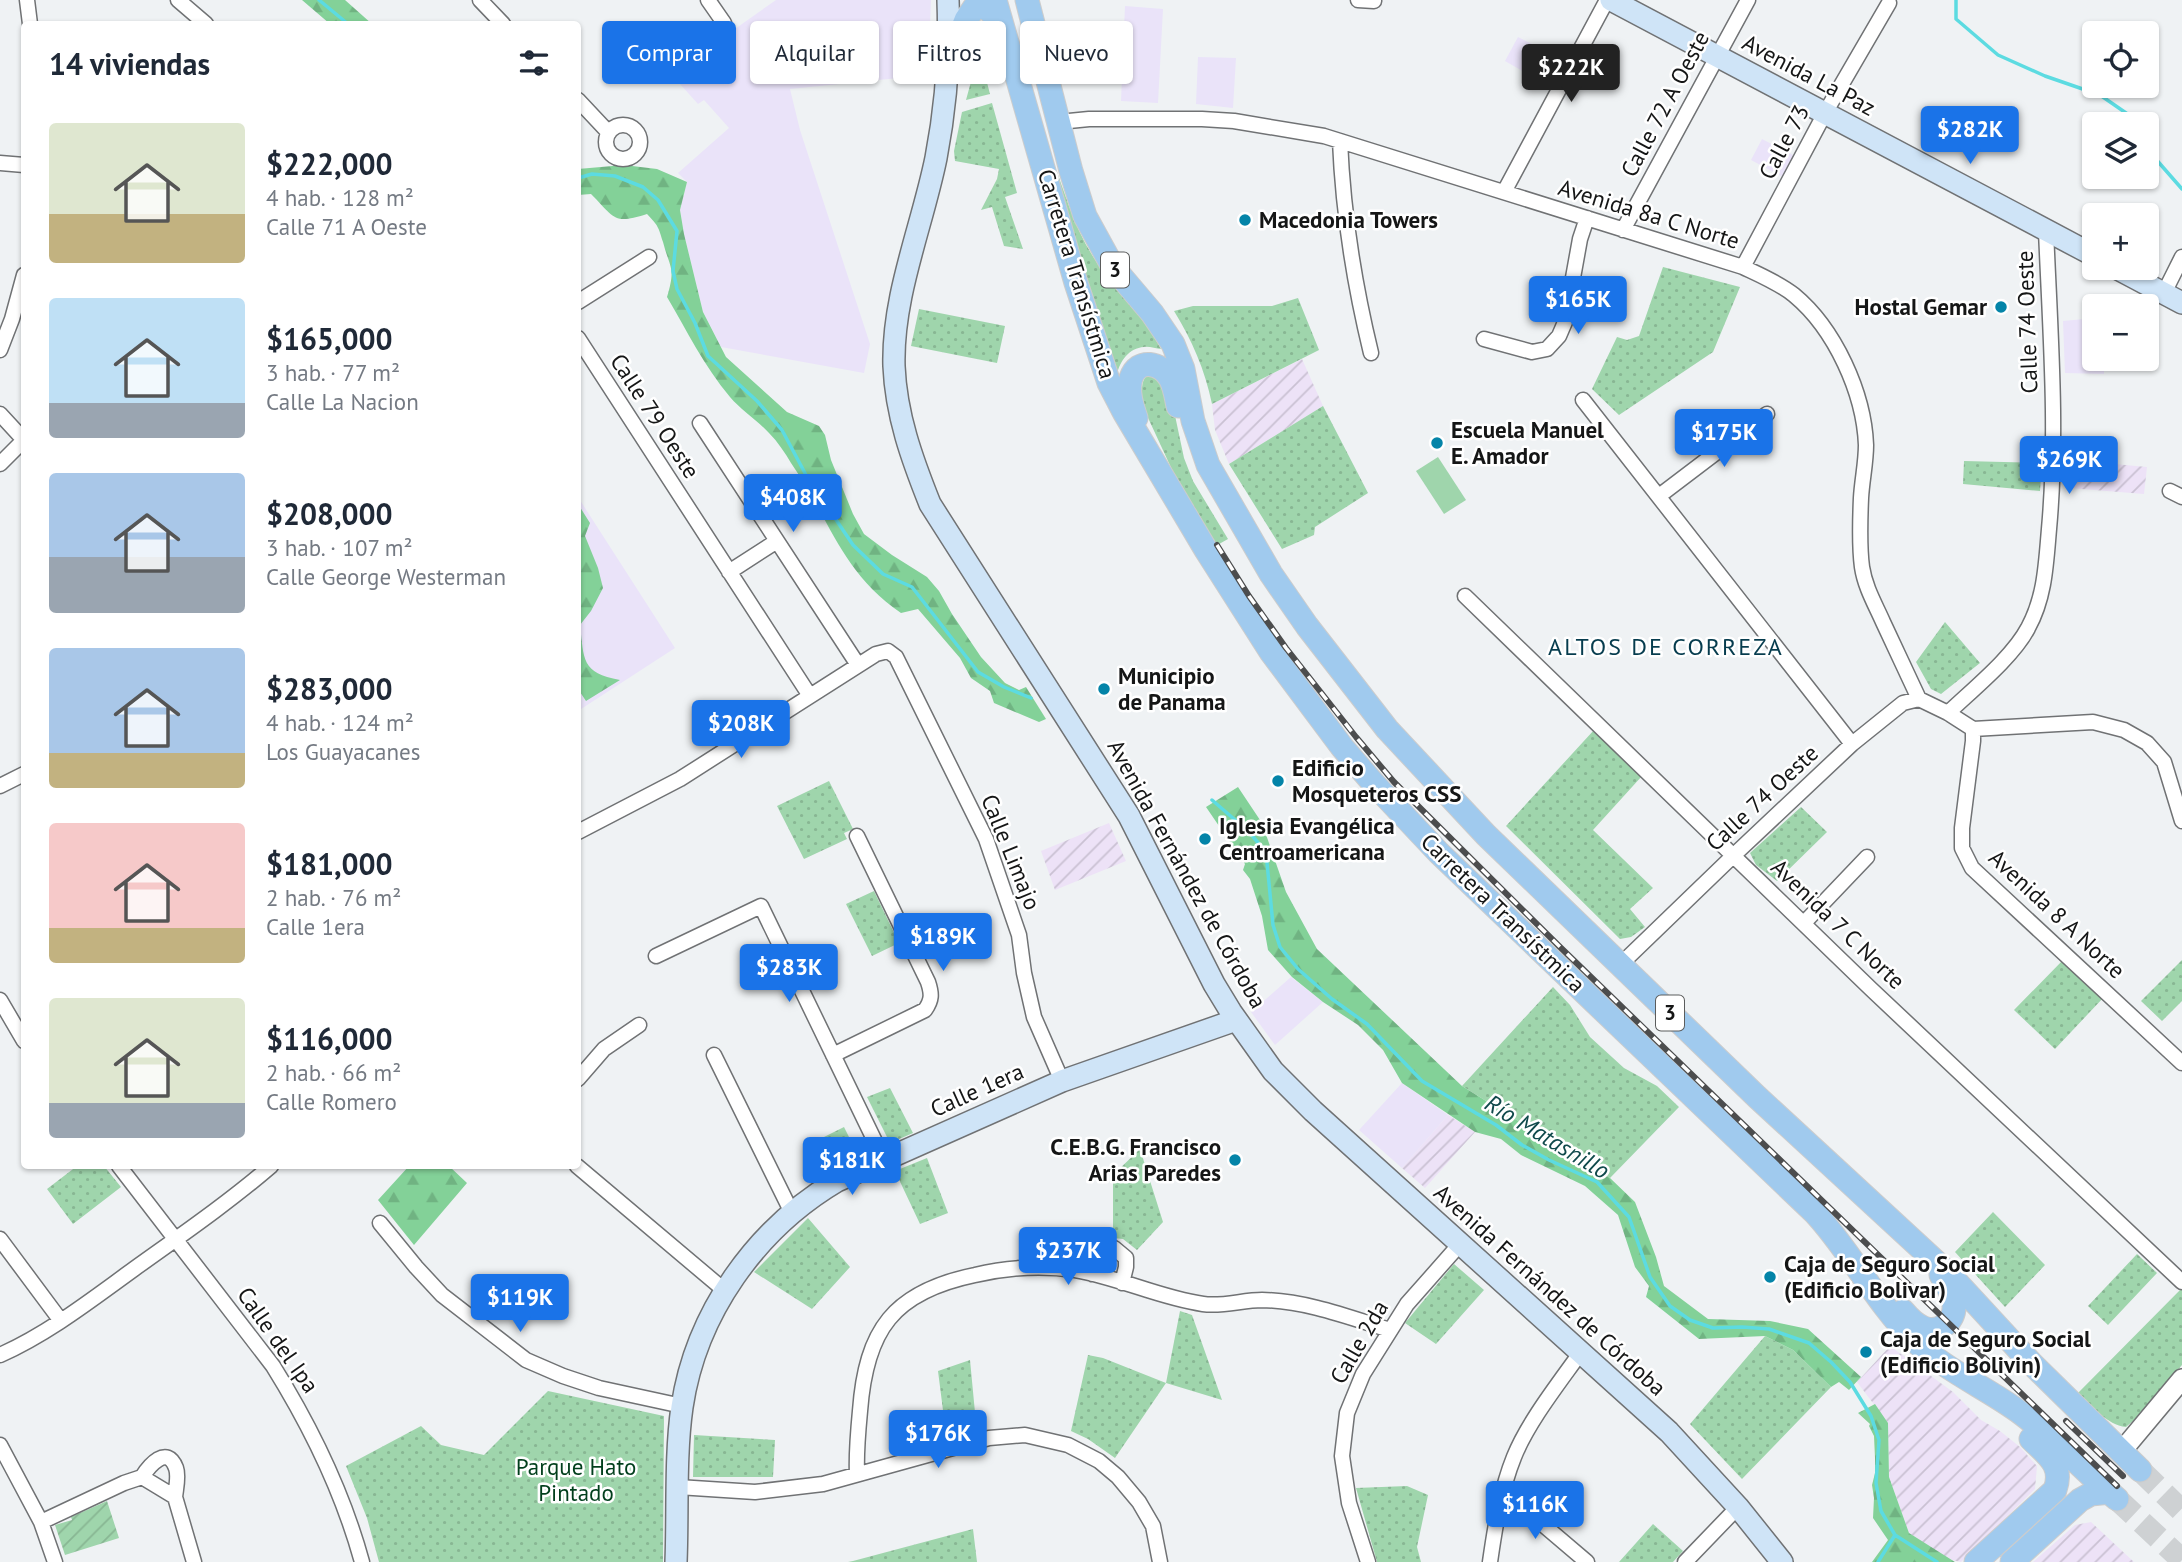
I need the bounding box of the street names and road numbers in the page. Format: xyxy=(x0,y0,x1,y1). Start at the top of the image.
street label: Calle 72 A Oeste xyxy=(1614,26,1715,182)
street label: Avenida La Paz xyxy=(1738,27,1881,122)
street label: Calle 73 xyxy=(1752,99,1815,184)
street label: Carretera Transístmica xyxy=(1032,166,1123,382)
street label: Avenida 8a C Norte xyxy=(1555,172,1743,255)
street label: Calle 74 Oeste xyxy=(2010,250,2043,394)
road number: 3 xyxy=(1101,252,1129,288)
street label: Calle 79 Oeste xyxy=(604,348,707,484)
street label: Avenida Fernández de Córdoba xyxy=(1101,734,1273,1013)
street label: Calle 74 Oeste xyxy=(1699,738,1824,857)
street label: Calle Limajo xyxy=(975,790,1048,914)
street label: Carretera Transístmica xyxy=(1415,827,1592,999)
street label: Avenida 8 A Norte xyxy=(1983,843,2132,984)
street label: Avenida 7 C Norte xyxy=(1765,852,1911,995)
road number: 3 xyxy=(1656,996,1684,1030)
street label: Calle 1era xyxy=(926,1056,1028,1123)
street label: Avenida Fernández de Córdoba xyxy=(1428,1178,1672,1402)
street label: Calle del Ipa xyxy=(231,1281,326,1398)
street label: Calle 2da xyxy=(1323,1295,1394,1389)

